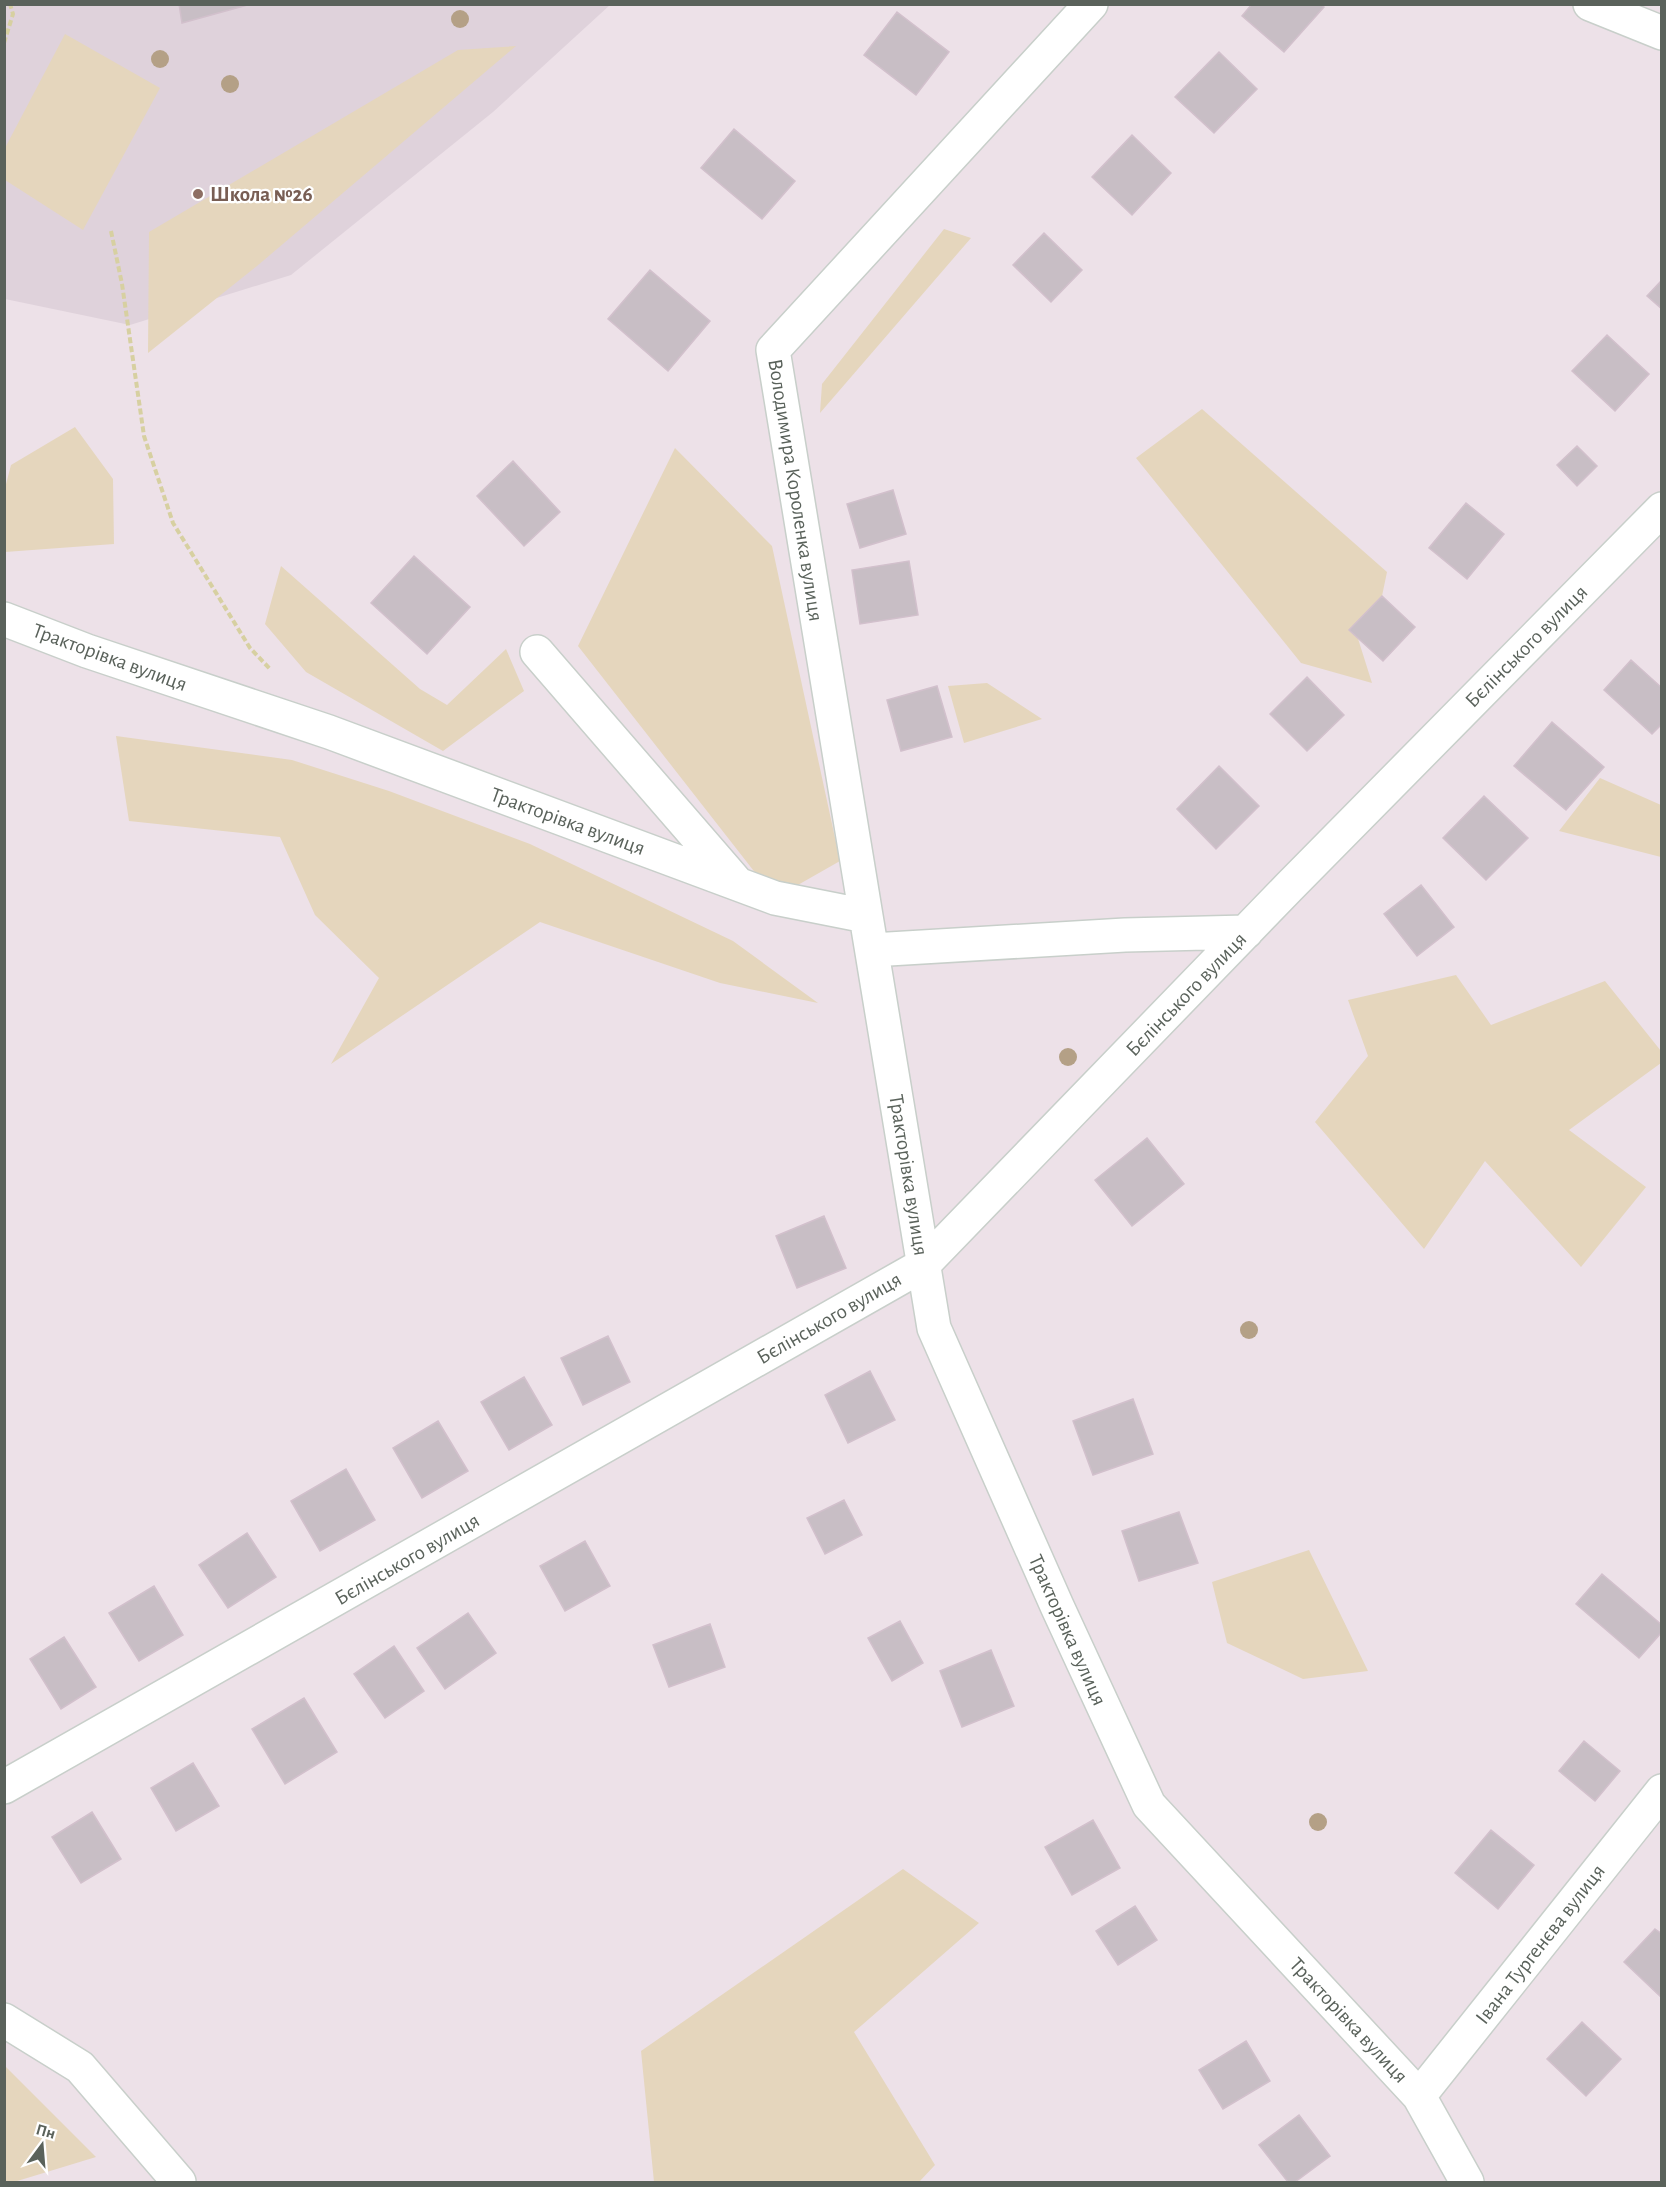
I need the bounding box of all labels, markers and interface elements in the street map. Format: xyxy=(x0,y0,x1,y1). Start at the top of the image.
place label: Школа №26 xyxy=(210,184,313,205)
marker: Школа №26 xyxy=(191,187,205,201)
street label: Володимира Короленка вулиця xyxy=(764,357,827,623)
street label: Бєлінського вулиця xyxy=(1461,581,1591,711)
street label: Тракторівка вулиця xyxy=(30,620,190,695)
street label: Тракторівка вулиця xyxy=(488,784,648,859)
street label: Бєлінського вулиця xyxy=(1122,928,1251,1060)
street label: Тракторівка вулиця xyxy=(885,1093,932,1257)
street label: Бєлінського вулиця xyxy=(753,1269,905,1368)
street label: Бєлінського вулиця xyxy=(331,1510,483,1609)
street label: Тракторівка вулиця xyxy=(1025,1552,1110,1709)
street label: Івана Тургенєва вулиця xyxy=(1472,1860,1609,2028)
street label: Тракторівка вулиця xyxy=(1286,1954,1412,2087)
north arrow xyxy=(12,2115,72,2175)
text: Пн xyxy=(34,2121,57,2142)

